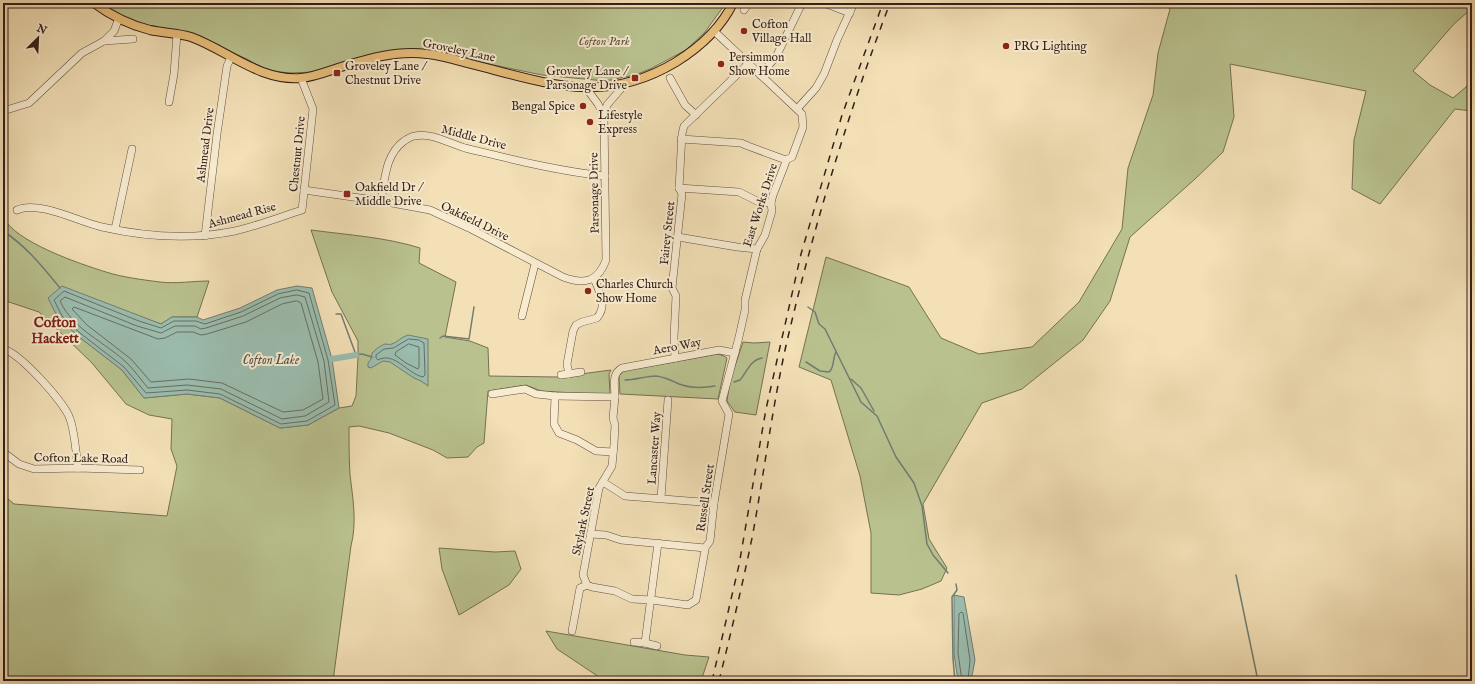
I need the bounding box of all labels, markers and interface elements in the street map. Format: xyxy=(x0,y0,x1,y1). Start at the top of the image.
place label: Cofton Village Hall xyxy=(751,17,812,46)
north arrow xyxy=(18,18,58,58)
text: N xyxy=(34,21,49,38)
marker: Cofton Village Hall xyxy=(739,26,749,36)
park label: Cofton Park xyxy=(578,34,630,49)
street label: Groveley Lane xyxy=(421,35,497,66)
place label: PRG Lighting xyxy=(1014,39,1087,54)
marker: PRG Lighting xyxy=(1001,41,1011,51)
place label: Persimmon Show Home xyxy=(729,50,790,79)
place label: Groveley Lane / Chestnut Drive xyxy=(345,59,428,88)
marker: Persimmon Show Home xyxy=(716,59,726,69)
place label: Groveley Lane / Parsonage Drive xyxy=(546,64,629,93)
marker: Groveley Lane / Chestnut Drive xyxy=(332,68,342,78)
marker: Groveley Lane / Parsonage Drive xyxy=(630,73,640,83)
place label: Bengal Spice xyxy=(511,99,575,115)
marker: Bengal Spice xyxy=(578,101,588,111)
street label: Ashmead Drive xyxy=(193,106,218,184)
place label: Lifestyle Express xyxy=(598,108,643,138)
street label: Chestnut Drive xyxy=(286,115,309,193)
marker: Lifestyle Express xyxy=(585,117,595,127)
street label: Middle Drive xyxy=(440,122,508,153)
street label: Parsonage Drive xyxy=(586,152,603,234)
street label: East Works Drive xyxy=(740,161,781,249)
place label: Oakfield Dr / Middle Drive xyxy=(355,180,424,209)
marker: Oakfield Dr / Middle Drive xyxy=(342,189,352,199)
street label: Oakfield Drive xyxy=(438,198,512,245)
street label: Ashmead Rise xyxy=(206,199,278,232)
street label: Fairey Street xyxy=(657,200,678,266)
place label: Charles Church Show Home xyxy=(596,277,674,306)
marker: Charles Church Show Home xyxy=(583,286,593,296)
district label: Cofton Hackett xyxy=(31,314,79,348)
street label: Aero Way xyxy=(651,334,703,359)
water label: Cofton Lake xyxy=(243,352,300,369)
street label: Lancaster Way xyxy=(644,411,665,485)
street label: Cofton Lake Road xyxy=(34,450,129,467)
street label: Russell Street xyxy=(693,463,718,533)
street label: Skylark Street xyxy=(569,485,598,557)

